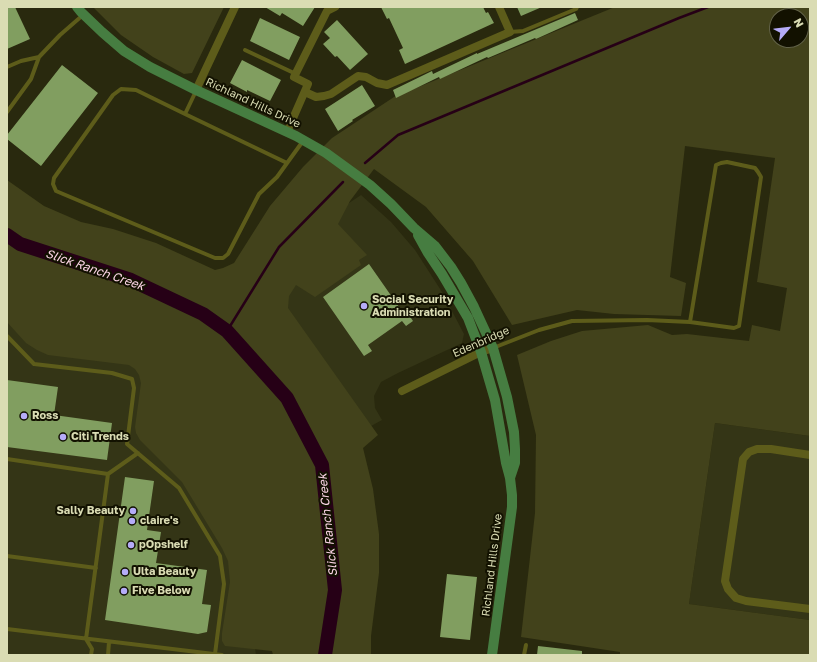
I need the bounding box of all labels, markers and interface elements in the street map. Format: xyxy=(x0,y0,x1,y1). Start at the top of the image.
north arrow xyxy=(769,8,809,48)
text: N xyxy=(791,16,807,29)
street label: Richland Hills Drive xyxy=(203,75,303,131)
water label: Slick Ranch Creek xyxy=(44,246,146,294)
place label: Social Security Administration xyxy=(372,293,453,319)
marker: Social Security Administration xyxy=(359,301,369,311)
street label: Edenbridge xyxy=(451,324,511,360)
place label: Ross xyxy=(32,409,58,423)
marker: Ross xyxy=(19,411,29,421)
place label: Citi Trends xyxy=(71,430,129,444)
marker: Citi Trends xyxy=(58,432,68,442)
water label: Slick Ranch Creek xyxy=(315,473,341,577)
place label: Sally Beauty xyxy=(56,504,125,518)
marker: Sally Beauty xyxy=(128,506,138,516)
street label: Richland Hills Drive xyxy=(479,513,505,617)
place label: claire's xyxy=(140,514,179,528)
marker: claire's xyxy=(127,516,137,526)
place label: pOpshelf xyxy=(139,538,188,552)
marker: pOpshelf xyxy=(126,540,136,550)
place label: Ulta Beauty xyxy=(133,565,196,579)
marker: Ulta Beauty xyxy=(120,567,130,577)
place label: Five Below xyxy=(132,584,191,598)
marker: Five Below xyxy=(119,586,129,596)

